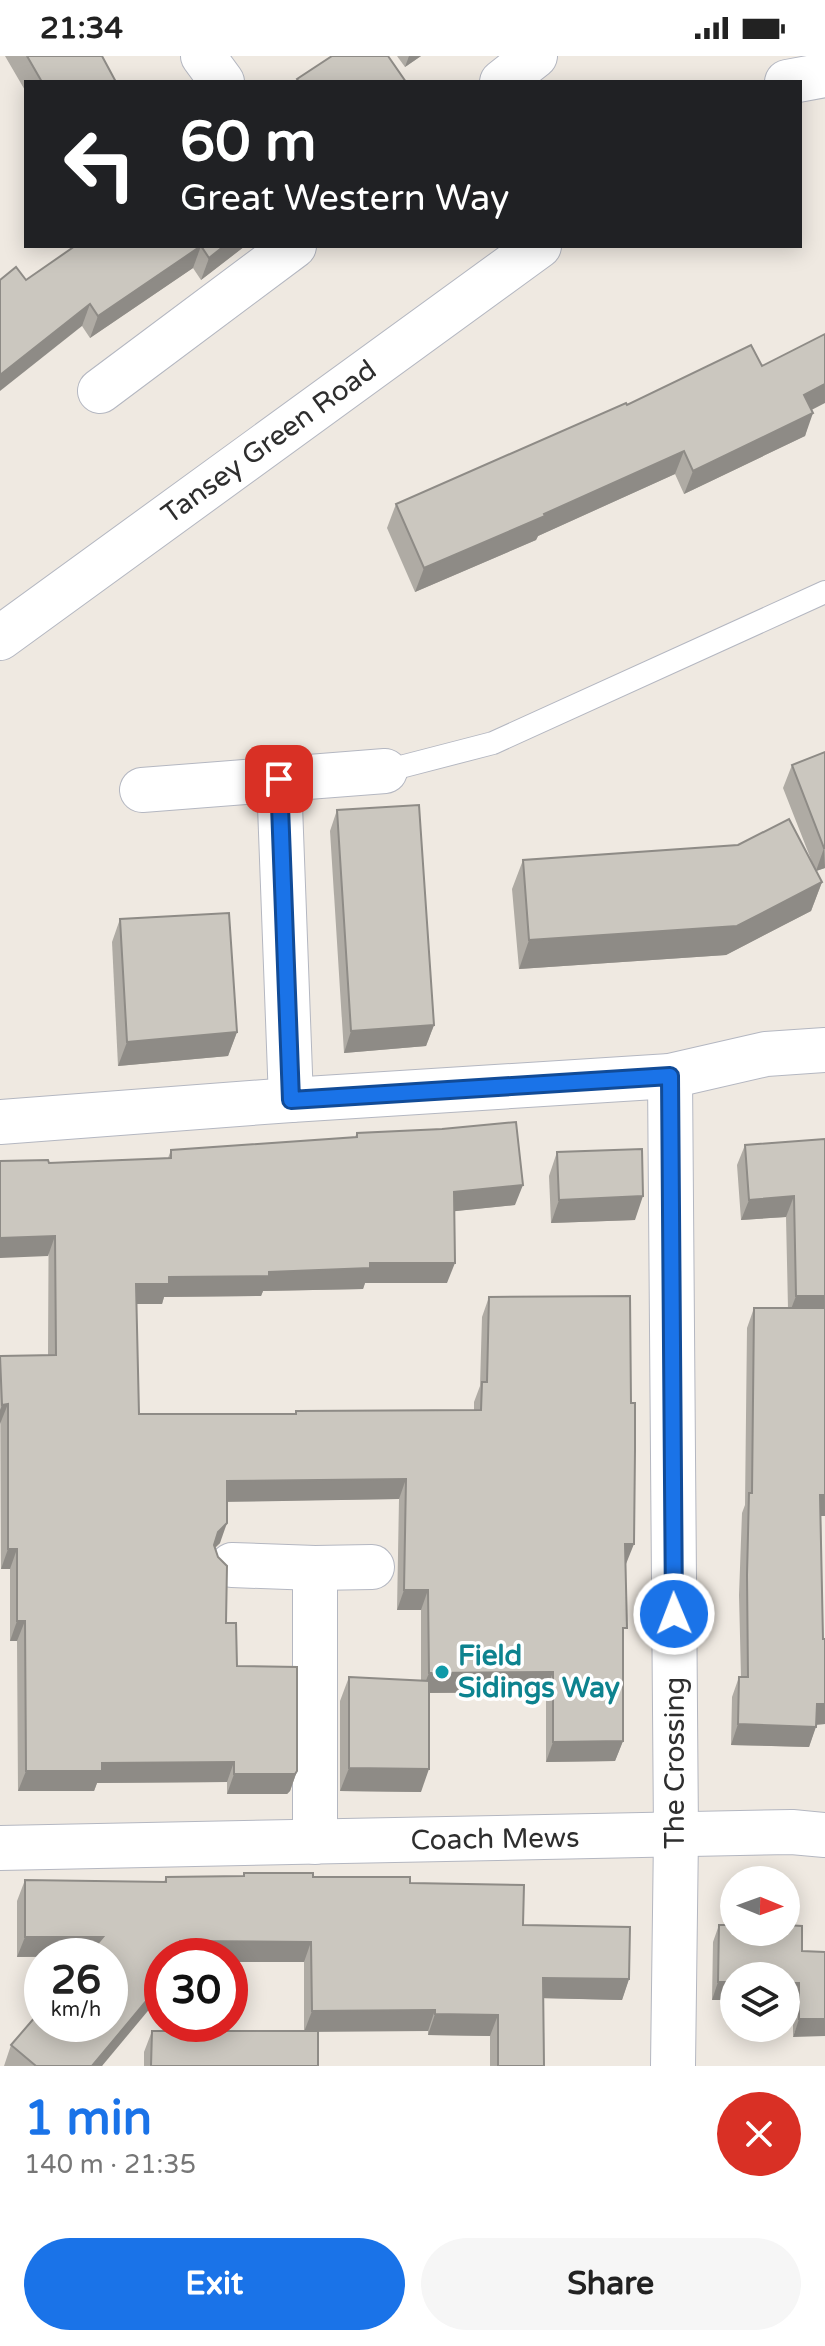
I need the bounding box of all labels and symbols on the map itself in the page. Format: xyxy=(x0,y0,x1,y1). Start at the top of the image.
street label: Tansey Green Road xyxy=(155,353,383,531)
pin xyxy=(245,745,313,813)
position arrow xyxy=(632,1572,716,1656)
place label: Field Sidings Way xyxy=(458,1639,620,1705)
marker: Field Sidings Way xyxy=(433,1663,451,1681)
street label: The Crossing xyxy=(658,1677,692,1849)
street label: Coach Mews xyxy=(410,1821,580,1857)
north arrow xyxy=(720,1866,800,1946)
speed limit sign: 30 xyxy=(144,1938,248,2042)

